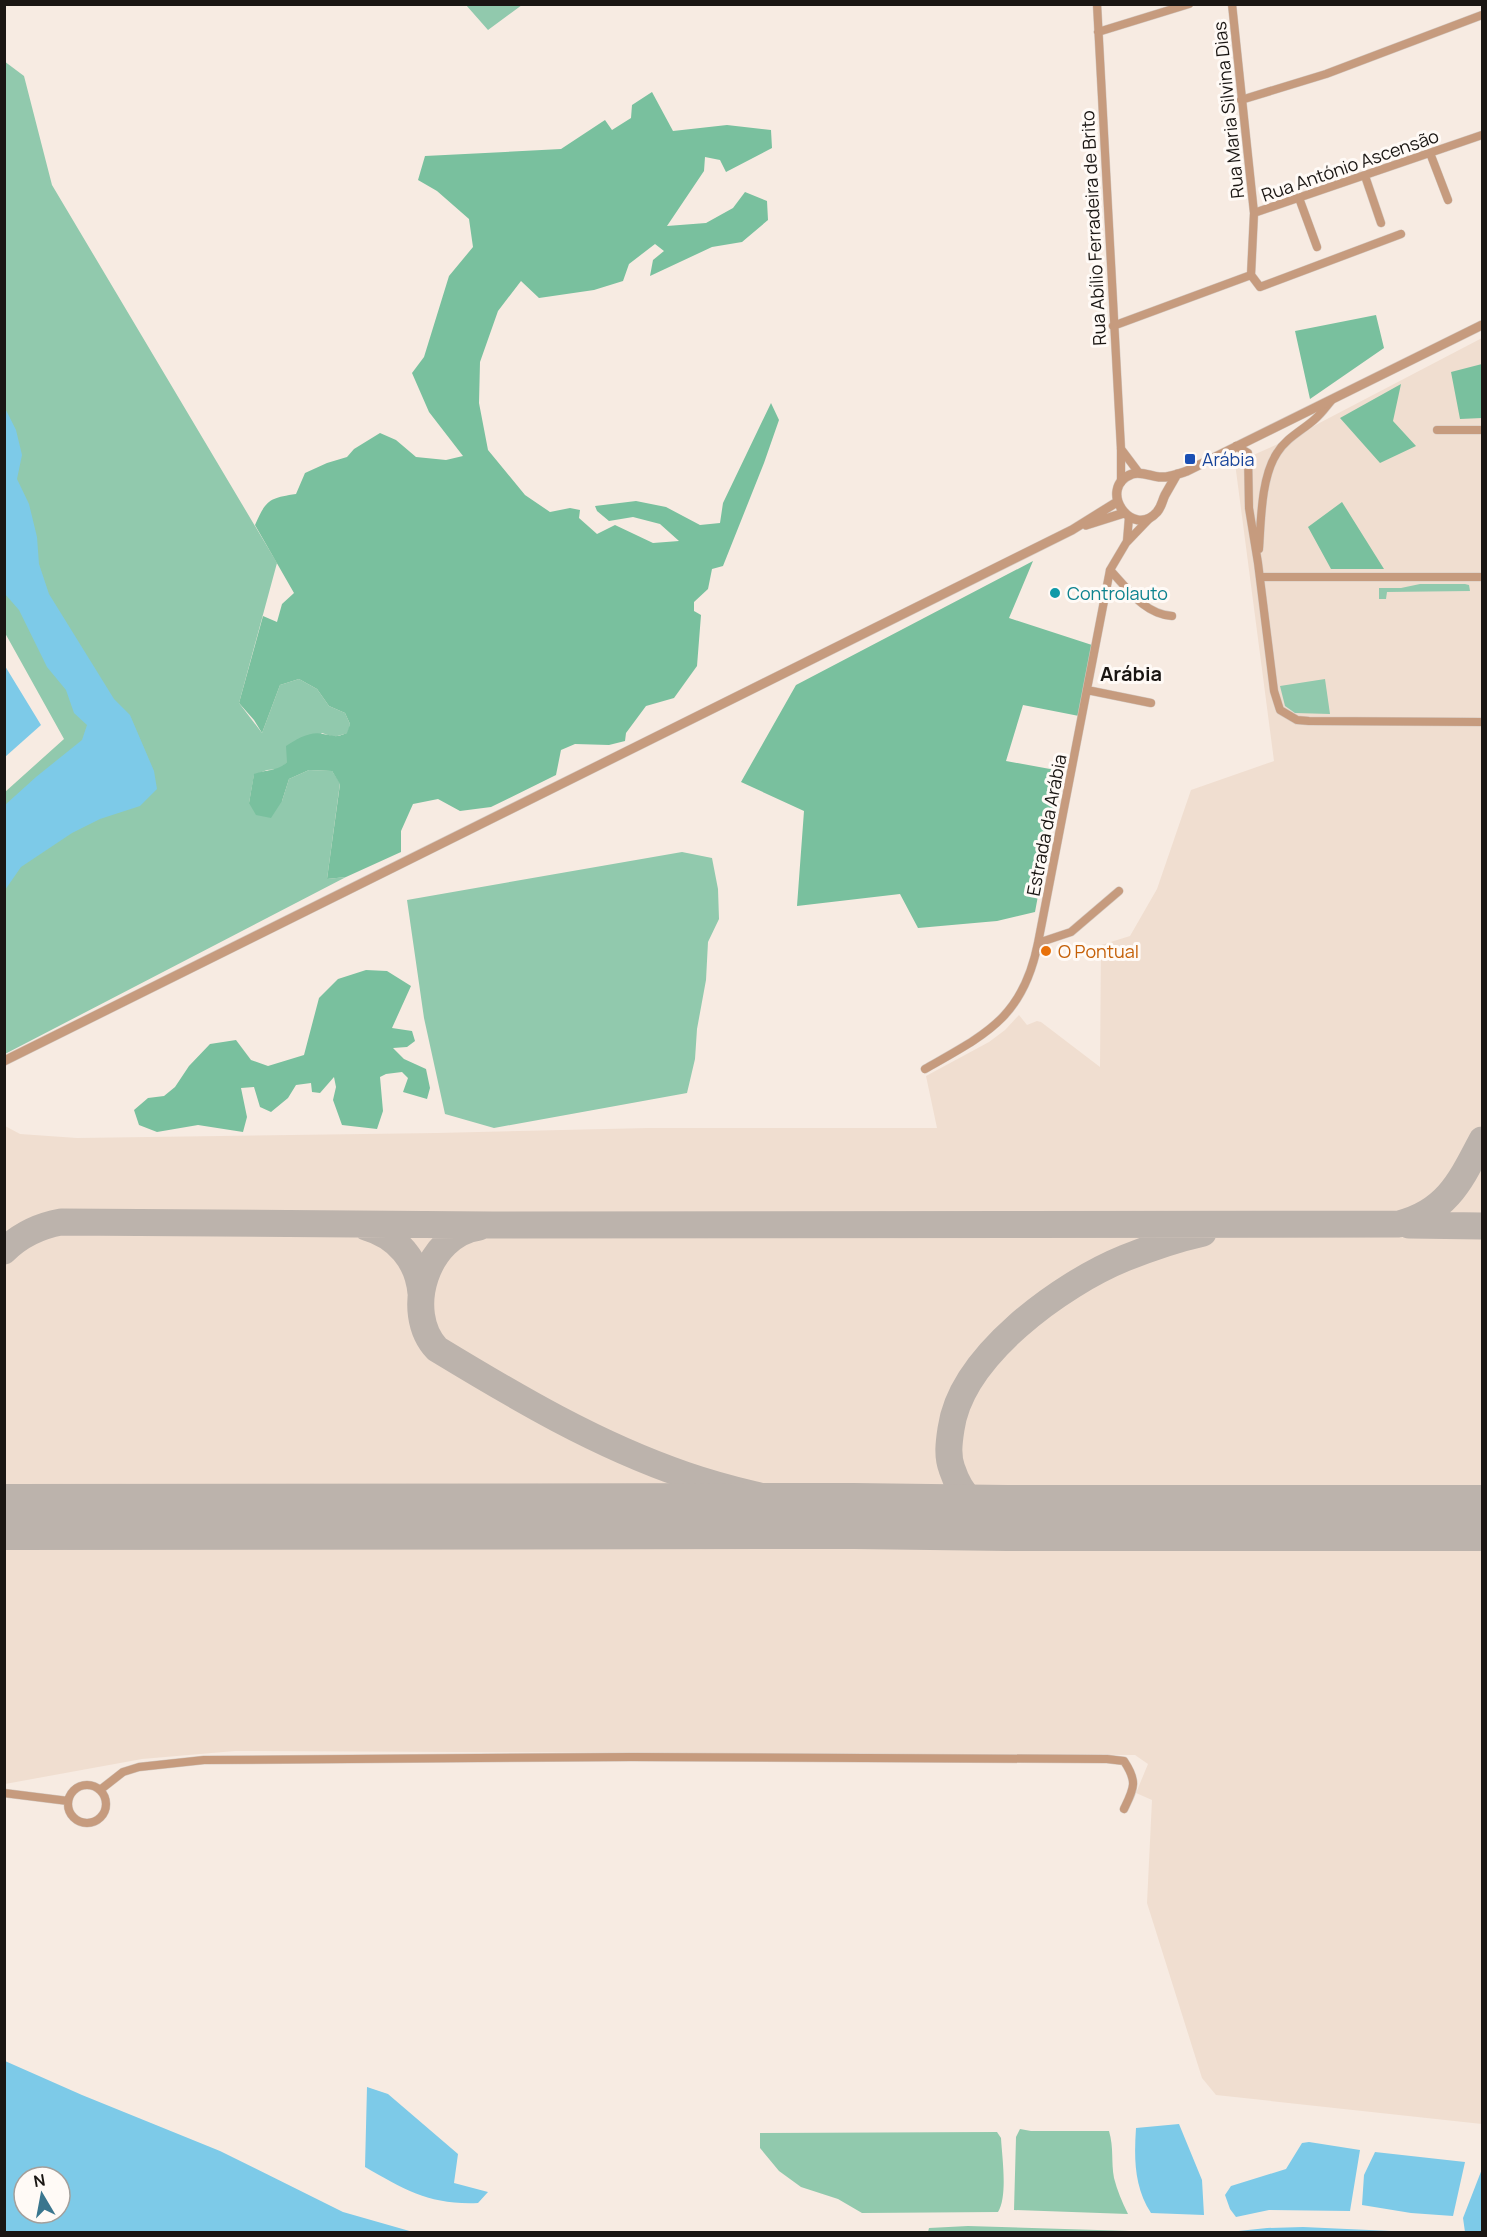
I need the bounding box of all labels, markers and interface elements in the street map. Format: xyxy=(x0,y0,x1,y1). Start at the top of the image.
street label: Rua Maria Silvina Dias xyxy=(1207,20,1249,200)
street label: Rua Abílio Ferradeira de Brito xyxy=(1075,110,1111,346)
street label: Rua António Ascensão xyxy=(1258,123,1442,207)
place label: Arábia xyxy=(1202,447,1254,471)
marker: Arábia xyxy=(1183,452,1197,466)
place label: Controlauto xyxy=(1067,581,1168,605)
marker: Controlauto xyxy=(1048,586,1062,600)
district label: Arábia xyxy=(1100,660,1162,687)
street label: Estrada da Arábia xyxy=(1020,752,1072,898)
place label: O Pontual xyxy=(1058,939,1139,963)
marker: O Pontual xyxy=(1039,944,1053,958)
north arrow xyxy=(12,2165,72,2225)
text: N xyxy=(32,2168,47,2192)

